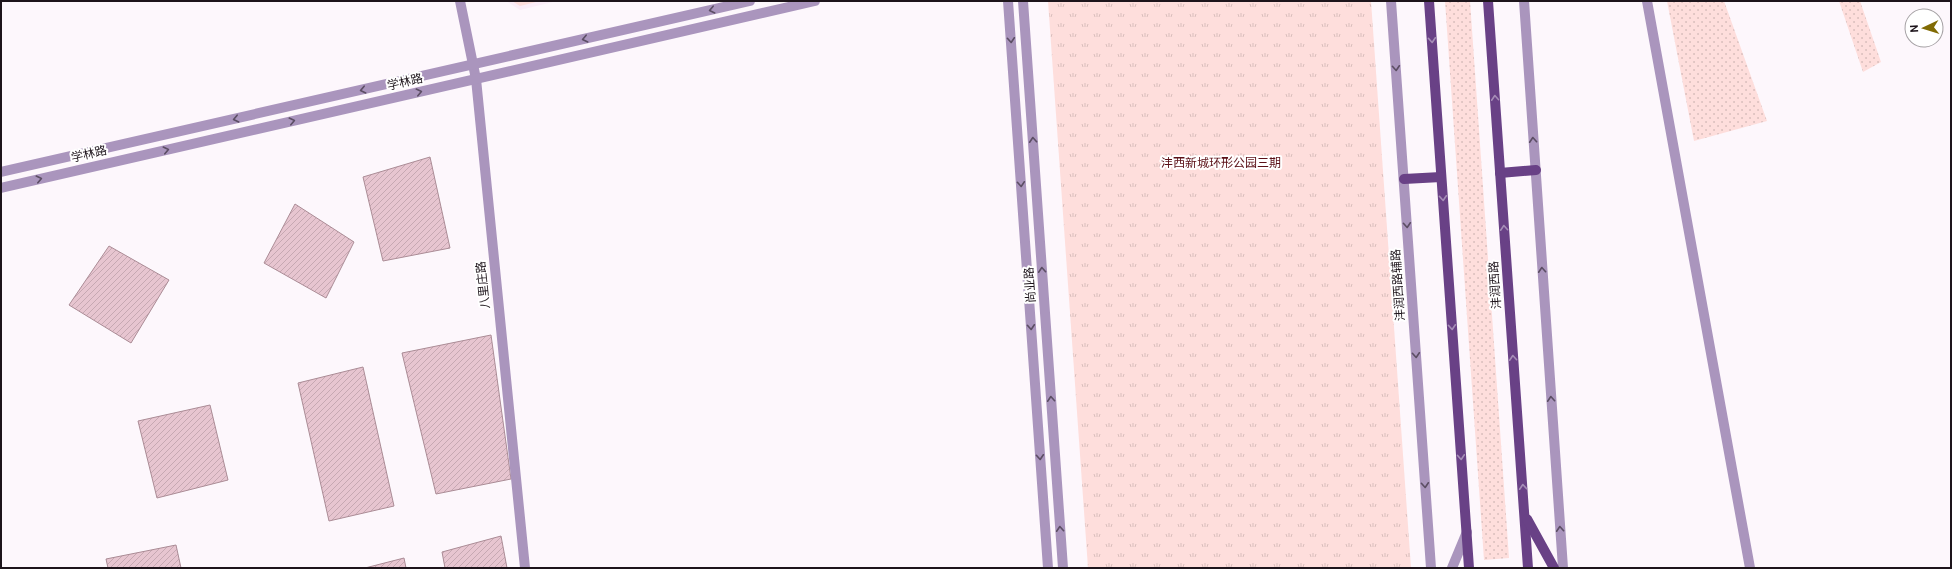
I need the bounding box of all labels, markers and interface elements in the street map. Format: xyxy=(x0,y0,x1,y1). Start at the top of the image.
one-way arrow xyxy=(708,5,715,13)
north arrow xyxy=(1904,8,1944,48)
text: N xyxy=(1908,24,1921,33)
one-way arrow xyxy=(582,34,588,42)
one-way arrow xyxy=(1006,37,1015,43)
one-way arrow xyxy=(1427,37,1436,43)
one-way arrow xyxy=(1391,65,1400,71)
street label: 学林路 xyxy=(386,71,424,93)
one-way arrow xyxy=(359,85,366,93)
one-way arrow xyxy=(416,88,422,96)
one-way arrow xyxy=(1490,95,1499,101)
one-way arrow xyxy=(233,114,239,122)
one-way arrow xyxy=(289,117,296,126)
one-way arrow xyxy=(1028,137,1037,143)
one-way arrow xyxy=(1529,137,1538,143)
street label: 学林路 xyxy=(70,143,108,165)
one-way arrow xyxy=(162,146,169,155)
park label: 沣西新城环形公园三期 xyxy=(1161,156,1281,170)
one-way arrow xyxy=(35,175,42,184)
one-way arrow xyxy=(1016,181,1025,187)
one-way arrow xyxy=(1438,194,1447,201)
one-way arrow xyxy=(1403,222,1412,228)
one-way arrow xyxy=(1500,225,1509,231)
street label: 沣润西路辅路 xyxy=(1389,249,1407,321)
street label: 八里庄路 xyxy=(474,260,492,310)
street label: 沣润西路 xyxy=(1486,261,1504,309)
street label: 尚业路 xyxy=(1022,267,1038,303)
one-way arrow xyxy=(1037,267,1046,273)
one-way arrow xyxy=(1538,267,1547,273)
one-way arrow xyxy=(1026,324,1035,330)
one-way arrow xyxy=(1448,324,1457,330)
one-way arrow xyxy=(1412,352,1421,358)
one-way arrow xyxy=(1509,355,1518,361)
one-way arrow xyxy=(1047,396,1056,402)
one-way arrow xyxy=(1547,396,1556,402)
one-way arrow xyxy=(1036,454,1045,460)
one-way arrow xyxy=(1457,454,1466,460)
one-way arrow xyxy=(1421,482,1430,488)
one-way arrow xyxy=(1518,484,1527,490)
one-way arrow xyxy=(1056,526,1065,532)
one-way arrow xyxy=(1556,526,1565,532)

